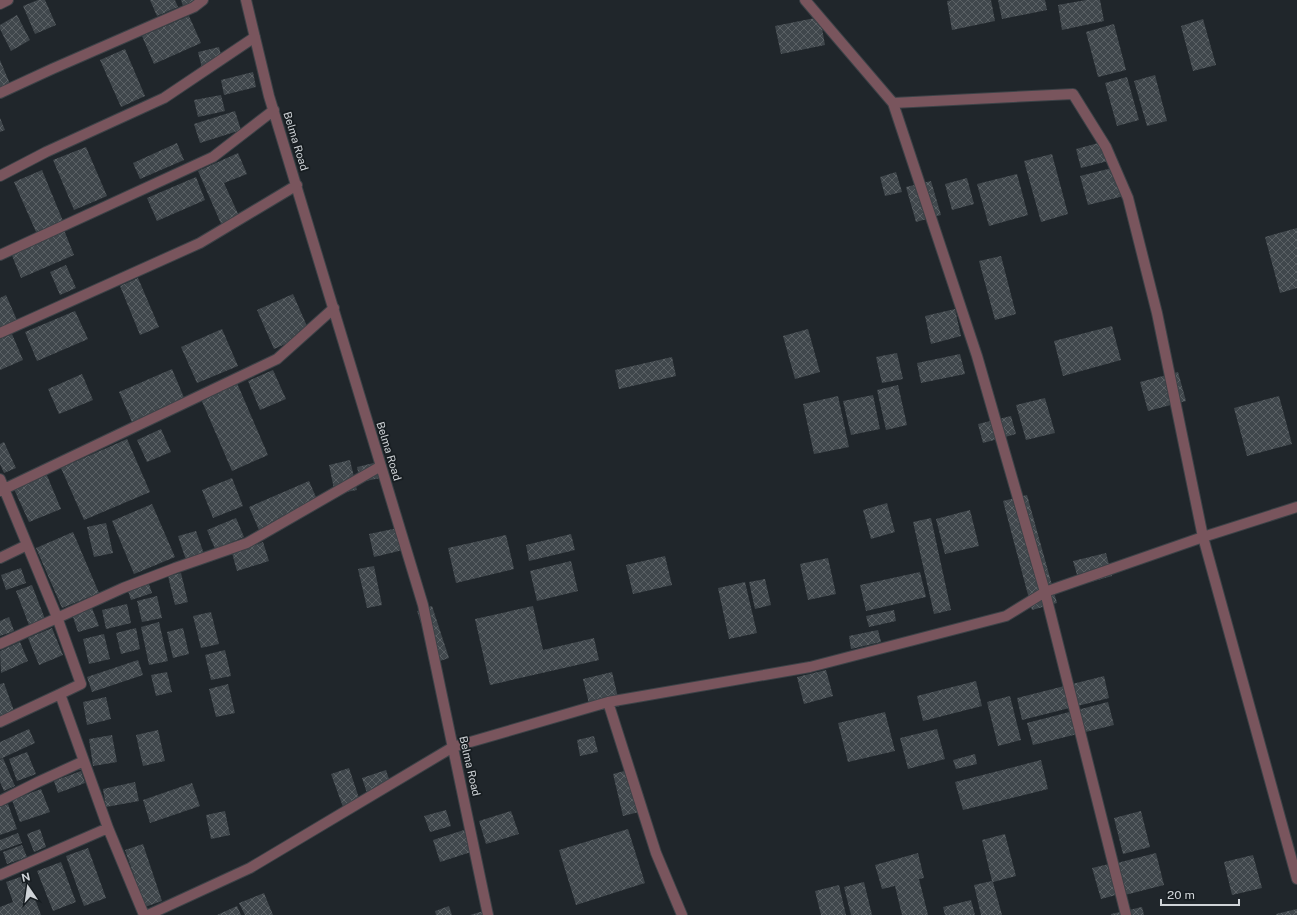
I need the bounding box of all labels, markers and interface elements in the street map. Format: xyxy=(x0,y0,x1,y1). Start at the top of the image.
street label: Belma Road xyxy=(281,110,311,172)
street label: Belma Road xyxy=(374,420,404,482)
street label: Belma Road xyxy=(457,735,483,797)
north arrow xyxy=(8,867,48,907)
text: N xyxy=(20,870,31,884)
scale bar xyxy=(1161,881,1239,907)
text: 20 m xyxy=(1167,888,1195,902)

